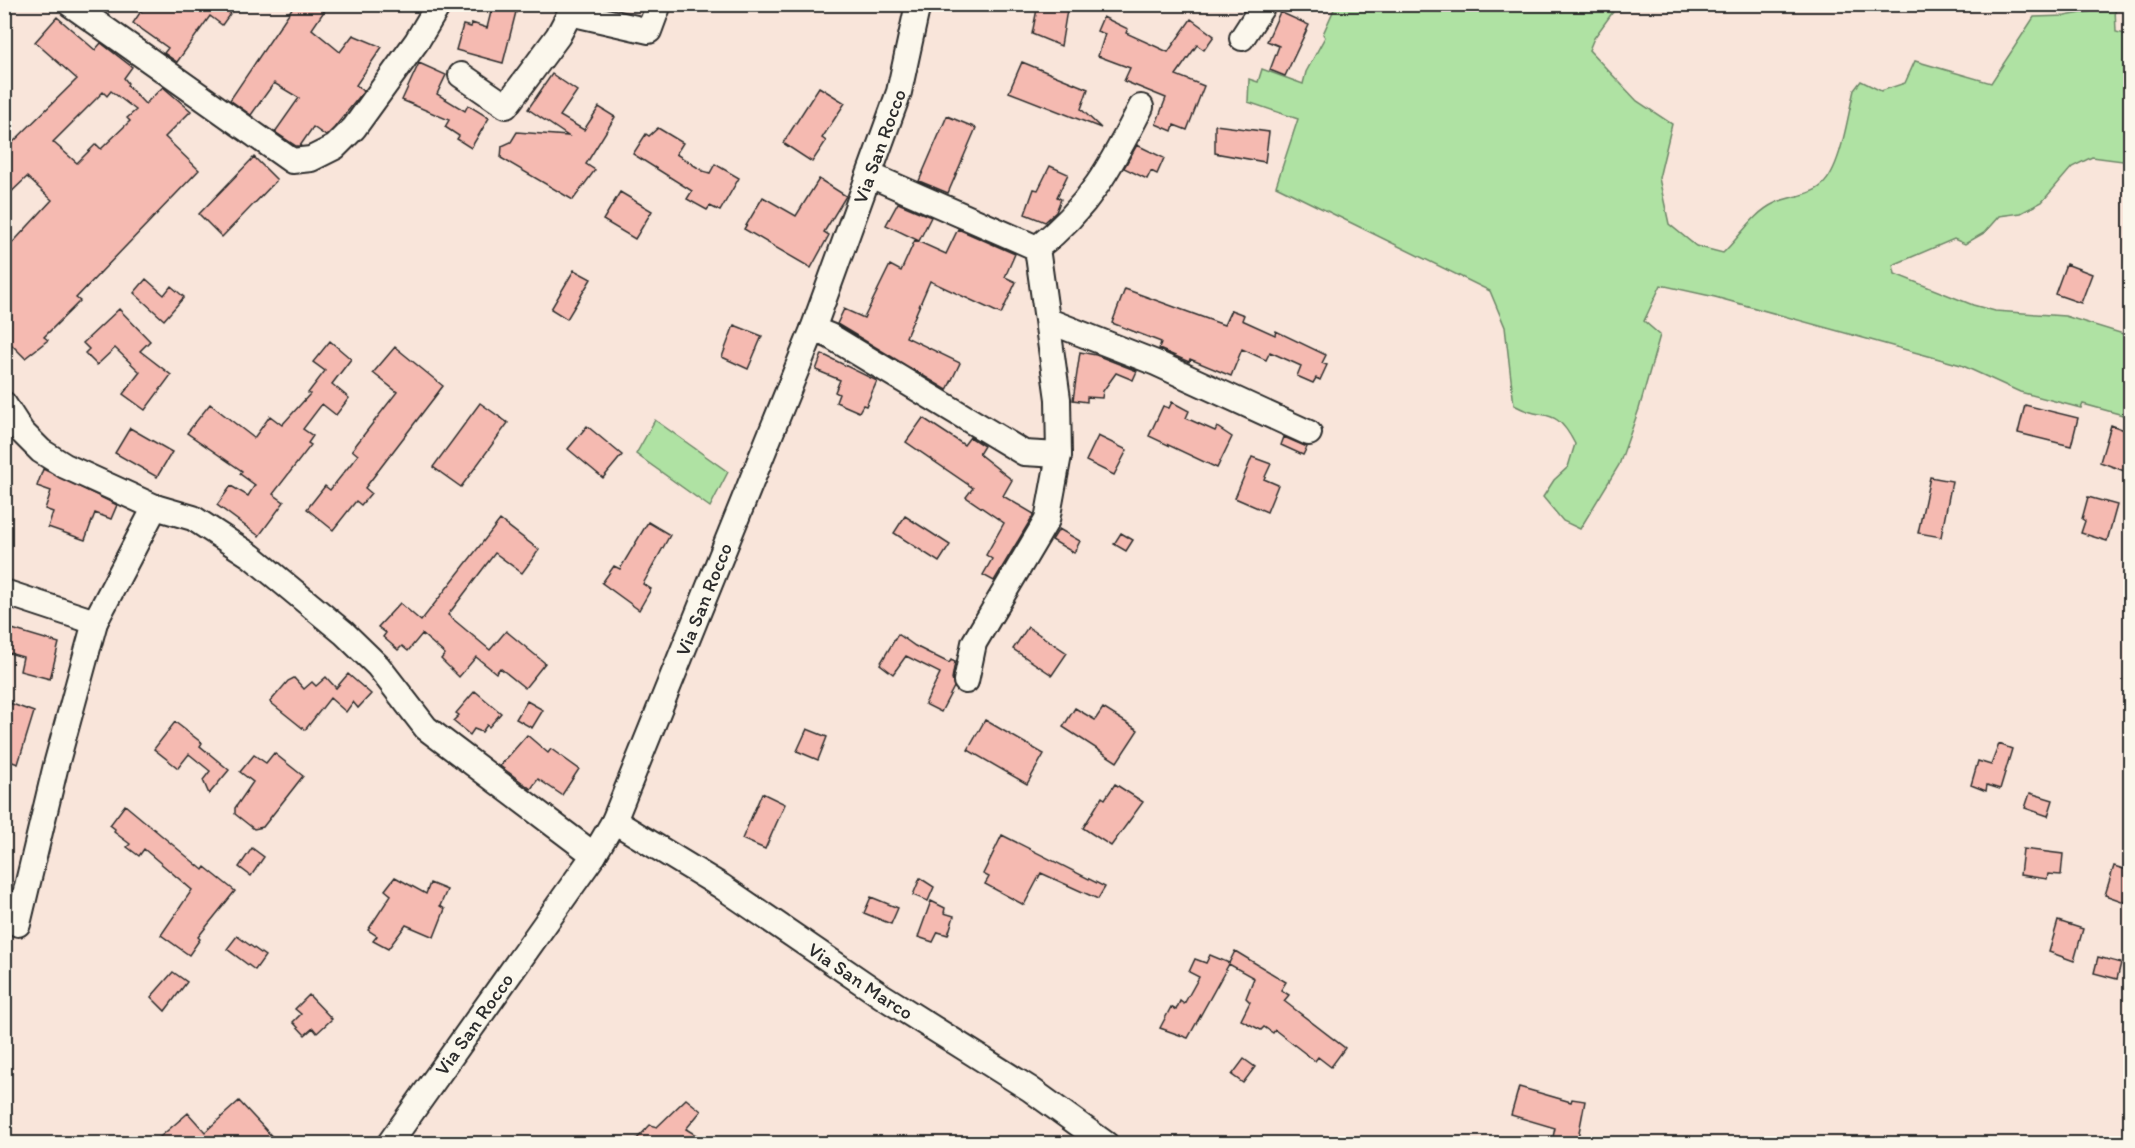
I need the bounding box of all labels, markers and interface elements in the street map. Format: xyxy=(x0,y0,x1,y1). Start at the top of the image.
street label: Via San Rocco xyxy=(848,86,911,207)
street label: Via San Rocco xyxy=(670,539,737,659)
street label: Via San Marco xyxy=(803,937,918,1025)
street label: Via San Rocco xyxy=(430,968,519,1080)

